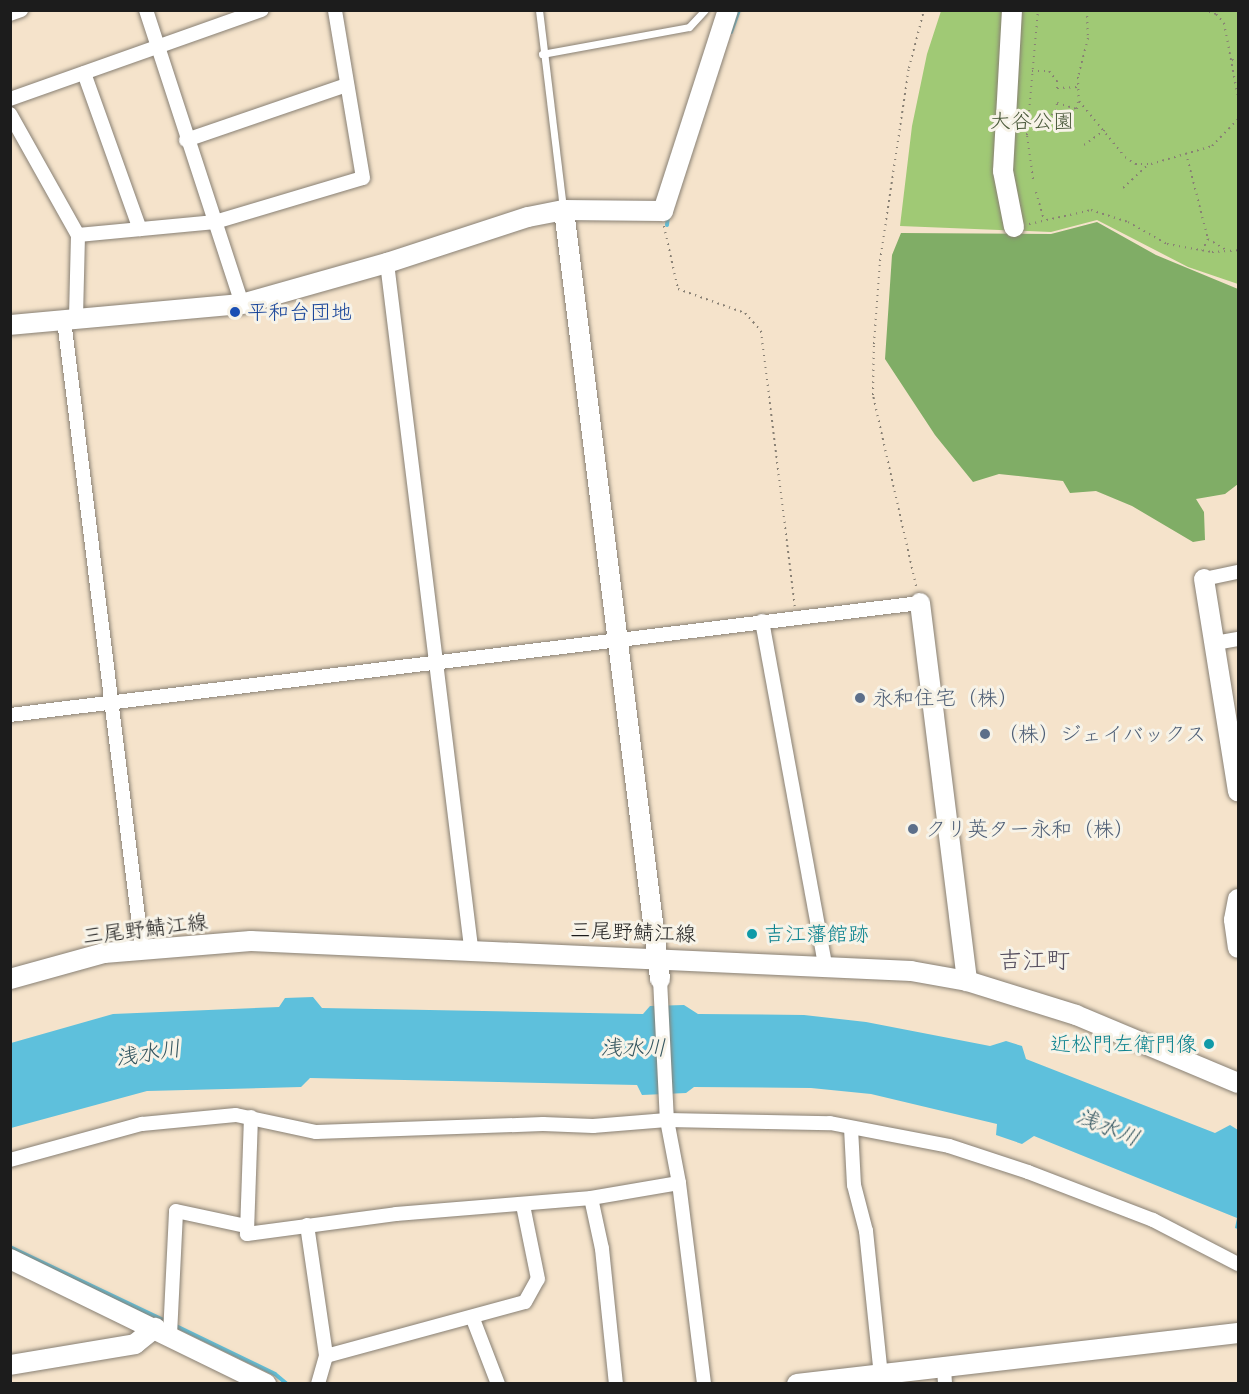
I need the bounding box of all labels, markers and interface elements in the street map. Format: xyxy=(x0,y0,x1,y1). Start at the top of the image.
park label: 大谷公園 xyxy=(990,108,1074,134)
place label: 平和台団地 xyxy=(247,299,352,325)
marker: 平和台団地 xyxy=(228,305,242,319)
place label: 永和住宅（株） xyxy=(872,685,1019,711)
marker: 永和住宅（株） xyxy=(853,691,867,705)
place label: （株）ジェイバックス xyxy=(997,721,1207,747)
marker: （株）ジェイバックス xyxy=(978,727,992,741)
place label: クリ英ター永和（株） xyxy=(925,816,1135,842)
marker: クリ英ター永和（株） xyxy=(906,822,920,836)
street label: 三尾野鯖江線 xyxy=(81,909,209,949)
street label: 三尾野鯖江線 xyxy=(570,917,696,947)
place label: 吉江藩館跡 xyxy=(764,921,869,947)
marker: 吉江藩館跡 xyxy=(745,927,759,941)
district label: 吉江町 xyxy=(998,946,1070,974)
place label: 近松門左衛門像 xyxy=(1050,1031,1197,1057)
water label: 浅水川 xyxy=(113,1035,183,1071)
water label: 浅水川 xyxy=(600,1035,666,1061)
marker: 近松門左衛門像 xyxy=(1202,1037,1216,1051)
water label: 浅水川 xyxy=(1072,1102,1144,1152)

